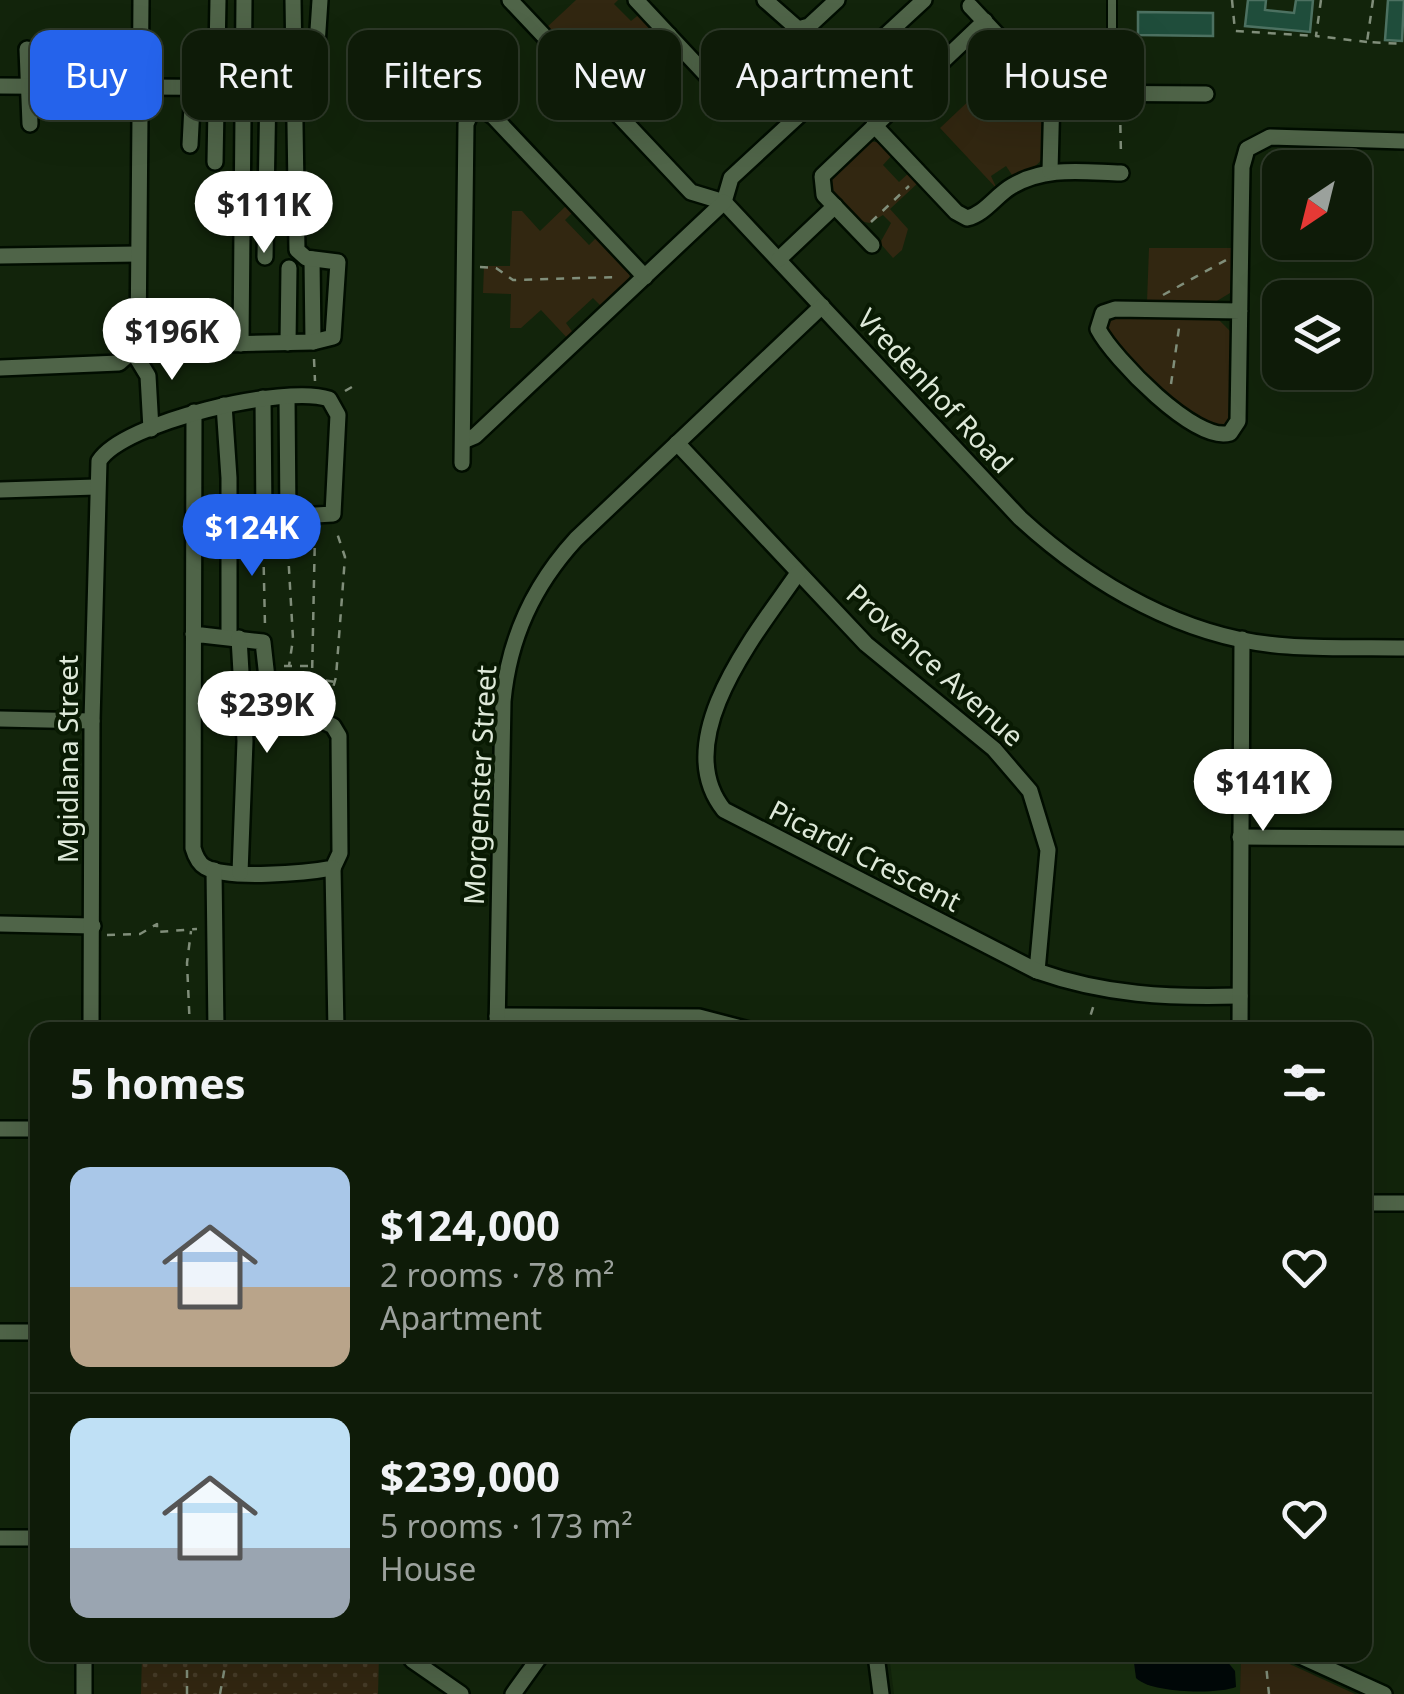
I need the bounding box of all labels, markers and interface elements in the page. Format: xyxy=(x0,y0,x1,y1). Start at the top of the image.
chip: Buy xyxy=(30,30,162,120)
chip: Rent xyxy=(182,30,328,120)
chip: Filters xyxy=(348,30,518,120)
chip: New xyxy=(538,30,681,120)
chip: Apartment xyxy=(701,30,948,120)
chip: House xyxy=(968,30,1144,120)
north arrow xyxy=(1262,150,1372,260)
map controls xyxy=(1262,150,1372,390)
pin: $111K xyxy=(194,171,334,256)
text: $111K xyxy=(217,182,311,225)
button: layers xyxy=(1262,280,1372,390)
pin: $196K xyxy=(102,298,242,383)
street label: Vredenhof Road xyxy=(850,300,1022,481)
text: $196K xyxy=(125,309,219,352)
pin: $124K xyxy=(182,494,322,579)
text: $124K xyxy=(205,505,299,548)
street label: Provence Avenue xyxy=(839,574,1033,754)
street label: Mgidlana Street xyxy=(48,655,86,863)
street label: Morgenster Street xyxy=(454,664,504,906)
pin: $239K xyxy=(197,671,337,756)
text: $239K xyxy=(220,682,314,725)
pin: $141K xyxy=(1193,749,1333,834)
text: $141K xyxy=(1216,760,1310,803)
street label: Picardi Crescent xyxy=(763,790,968,920)
text: 5 homes xyxy=(70,1054,246,1111)
icon: filters xyxy=(1277,1055,1332,1110)
text: $124,000 xyxy=(380,1196,560,1253)
icon: home xyxy=(150,1207,270,1327)
icon: heart xyxy=(1277,1240,1332,1295)
text: 2 rooms · 78 m² xyxy=(380,1253,614,1296)
text: Apartment xyxy=(380,1296,542,1339)
text: $239,000 xyxy=(380,1447,560,1504)
icon: home xyxy=(150,1458,270,1578)
icon: heart xyxy=(1277,1491,1332,1546)
text: 5 rooms · 173 m² xyxy=(380,1504,633,1547)
text: House xyxy=(380,1547,476,1590)

